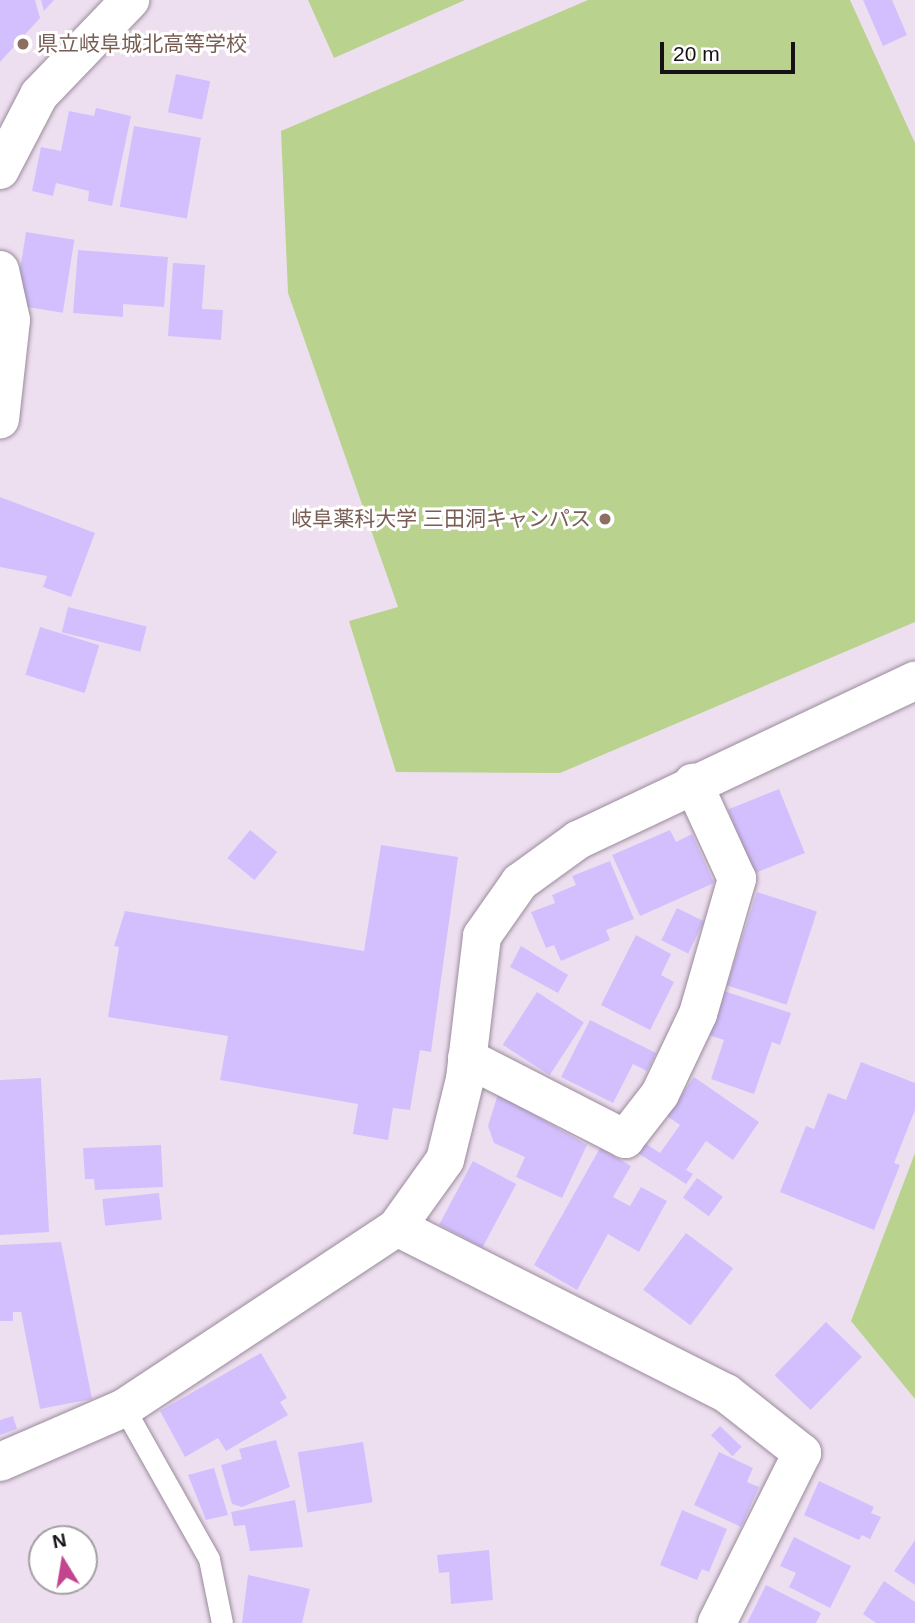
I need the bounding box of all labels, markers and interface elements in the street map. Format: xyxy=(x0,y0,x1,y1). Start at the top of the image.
scale bar xyxy=(663,28,798,72)
place label: 県立岐阜城北高等学校 xyxy=(37,31,247,57)
marker: 県立岐阜城北高等学校 xyxy=(15,36,31,52)
text: 20 m xyxy=(673,42,720,65)
place label: 岐阜薬科大学 三田洞キャンパス xyxy=(291,506,591,532)
marker: 岐阜薬科大学 三田洞キャンパス xyxy=(597,511,613,527)
north arrow xyxy=(28,1525,98,1595)
text: N xyxy=(51,1529,68,1552)

